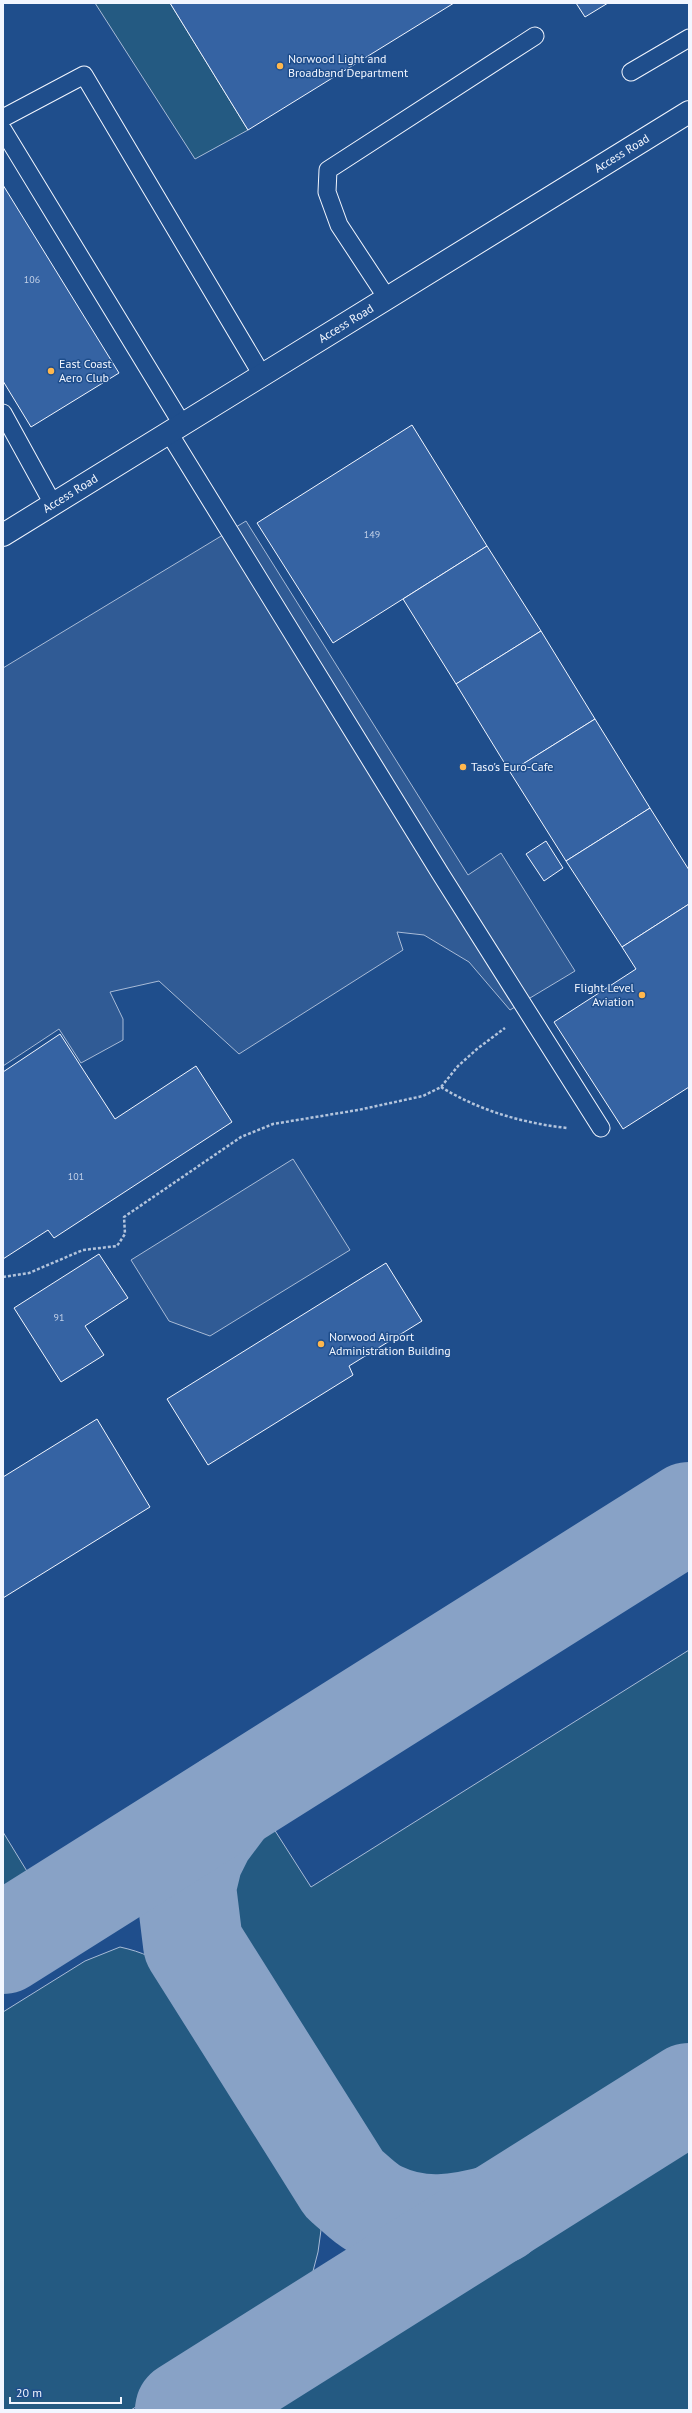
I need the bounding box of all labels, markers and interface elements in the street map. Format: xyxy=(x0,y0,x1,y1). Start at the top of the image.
place label: Norwood Light and Broadband Department xyxy=(288,51,408,80)
marker: Norwood Light and Broadband Department xyxy=(275,61,285,71)
street label: Access Road xyxy=(591,130,652,176)
house number: 106 xyxy=(24,273,40,286)
street label: Access Road xyxy=(315,300,376,346)
place label: East Coast Aero Club xyxy=(59,356,112,385)
marker: East Coast Aero Club xyxy=(46,366,56,376)
street label: Access Road xyxy=(40,470,100,516)
house number: 149 xyxy=(364,528,380,541)
place label: Taso's Euro-Cafe xyxy=(471,759,553,774)
marker: Taso's Euro-Cafe xyxy=(458,762,468,772)
place label: Flight Level Aviation xyxy=(574,980,634,1009)
marker: Flight Level Aviation xyxy=(637,990,647,1000)
house number: 101 xyxy=(68,1170,84,1183)
house number: 91 xyxy=(54,1311,64,1324)
place label: Norwood Airport Administration Building xyxy=(329,1329,451,1358)
marker: Norwood Airport Administration Building xyxy=(316,1339,326,1349)
scale bar xyxy=(10,2379,121,2405)
text: 20 m xyxy=(16,2385,42,2400)

